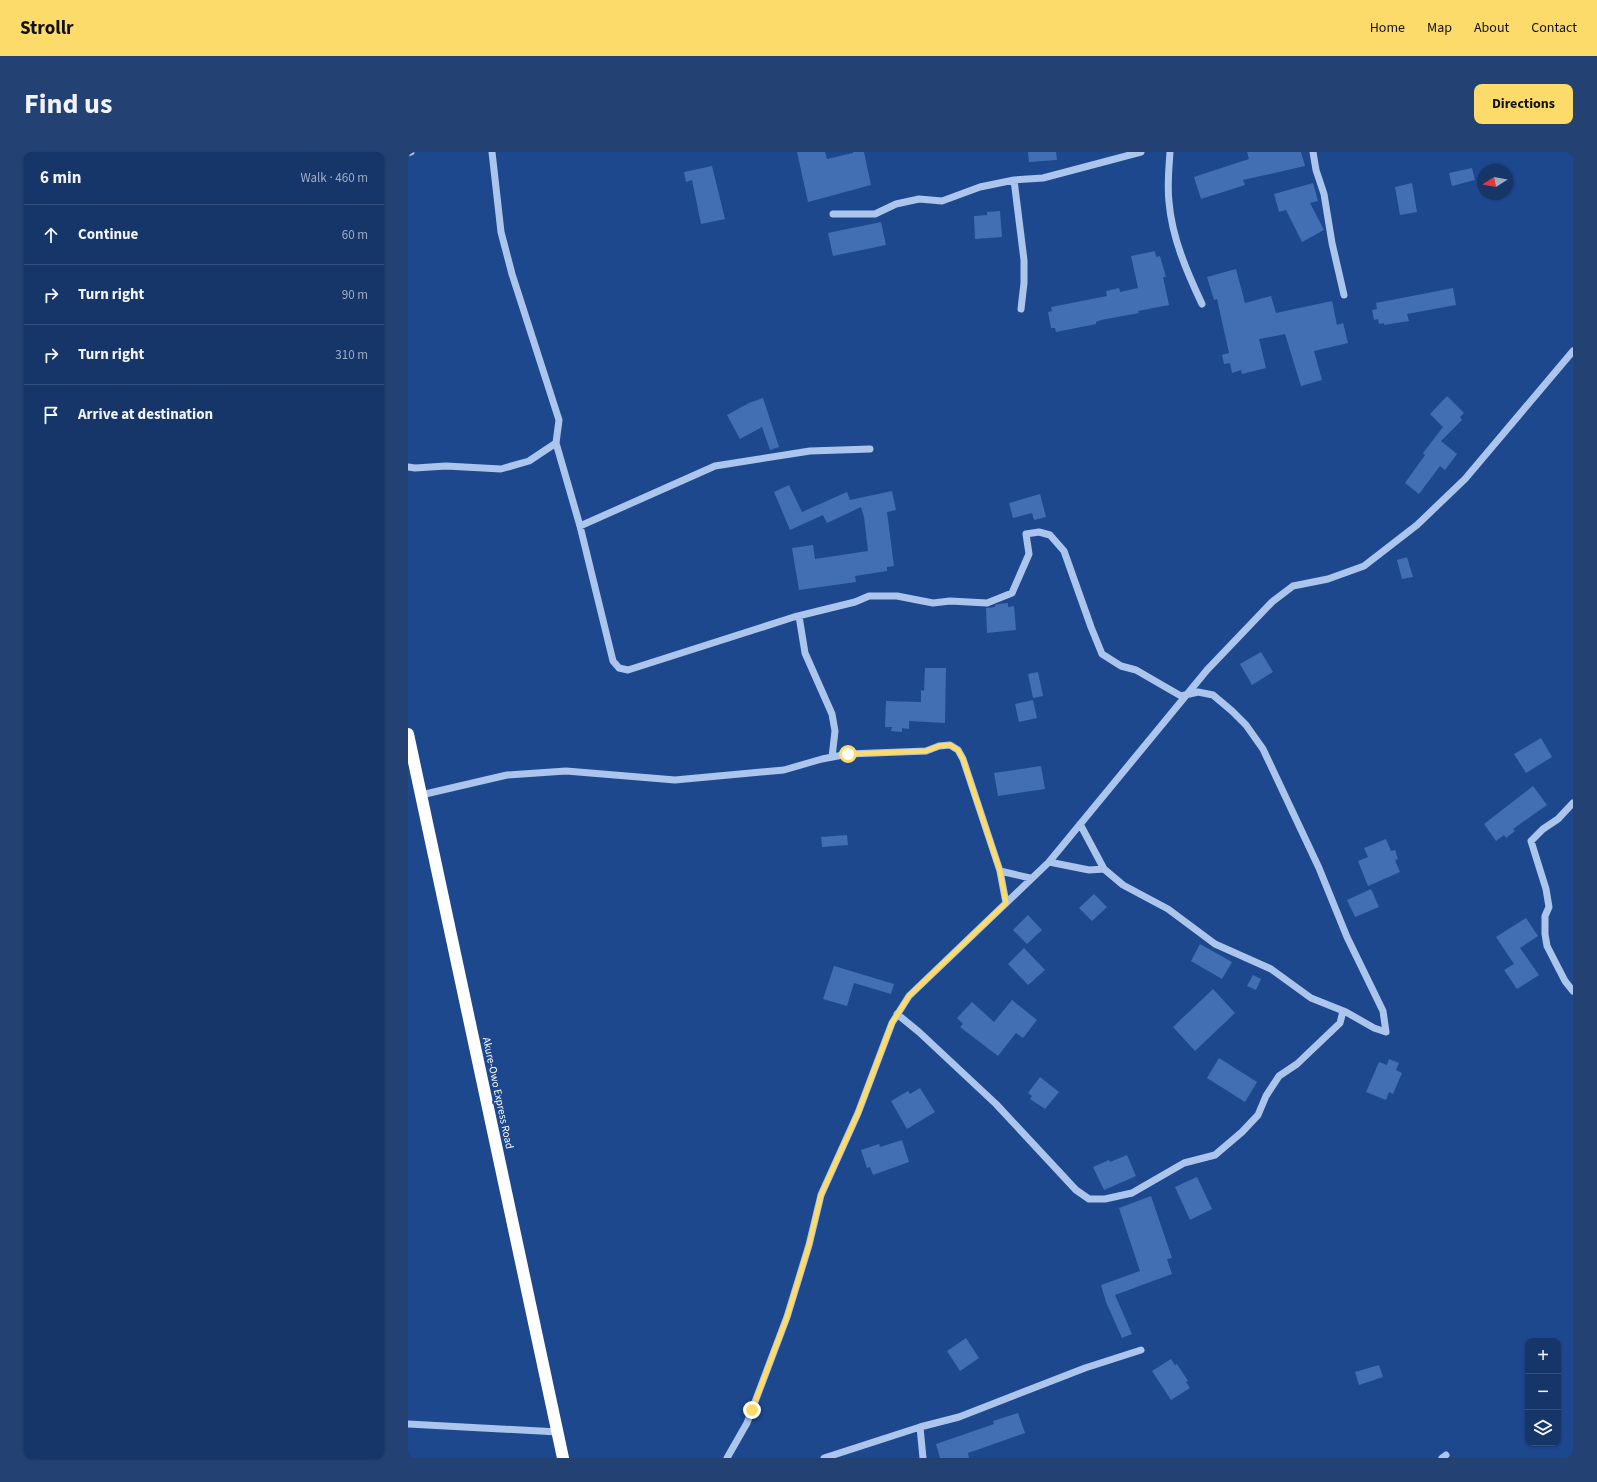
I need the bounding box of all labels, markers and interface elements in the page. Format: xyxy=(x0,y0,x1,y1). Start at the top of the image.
text: Strollr xyxy=(20,15,74,42)
text: Home xyxy=(1370,18,1405,38)
text: Map xyxy=(1427,18,1452,38)
text: About xyxy=(1474,18,1509,38)
text: Contact xyxy=(1531,18,1577,38)
text: Find us xyxy=(24,84,112,124)
button: Directions xyxy=(1474,84,1573,124)
north arrow xyxy=(1477,164,1513,200)
text: 6 min xyxy=(40,166,81,190)
text: Walk · 460 m xyxy=(300,169,368,187)
icon: ahead xyxy=(40,224,62,246)
text: Continue xyxy=(78,224,138,245)
text: 60 m xyxy=(342,226,368,244)
icon: right xyxy=(40,284,62,306)
text: Turn right xyxy=(78,284,144,305)
text: 90 m xyxy=(342,286,368,304)
icon: right xyxy=(40,344,62,366)
text: Turn right xyxy=(78,344,144,365)
text: 310 m xyxy=(335,346,368,364)
icon: arrive xyxy=(40,404,62,426)
text: Arrive at destination xyxy=(78,404,213,425)
route start xyxy=(839,745,857,763)
street label: Akure-Owo Express Road xyxy=(479,1036,517,1150)
map controls xyxy=(1525,1338,1561,1446)
button: + xyxy=(1525,1338,1561,1374)
button: − xyxy=(1525,1374,1561,1410)
route end xyxy=(743,1401,761,1419)
button: layers xyxy=(1525,1410,1561,1446)

